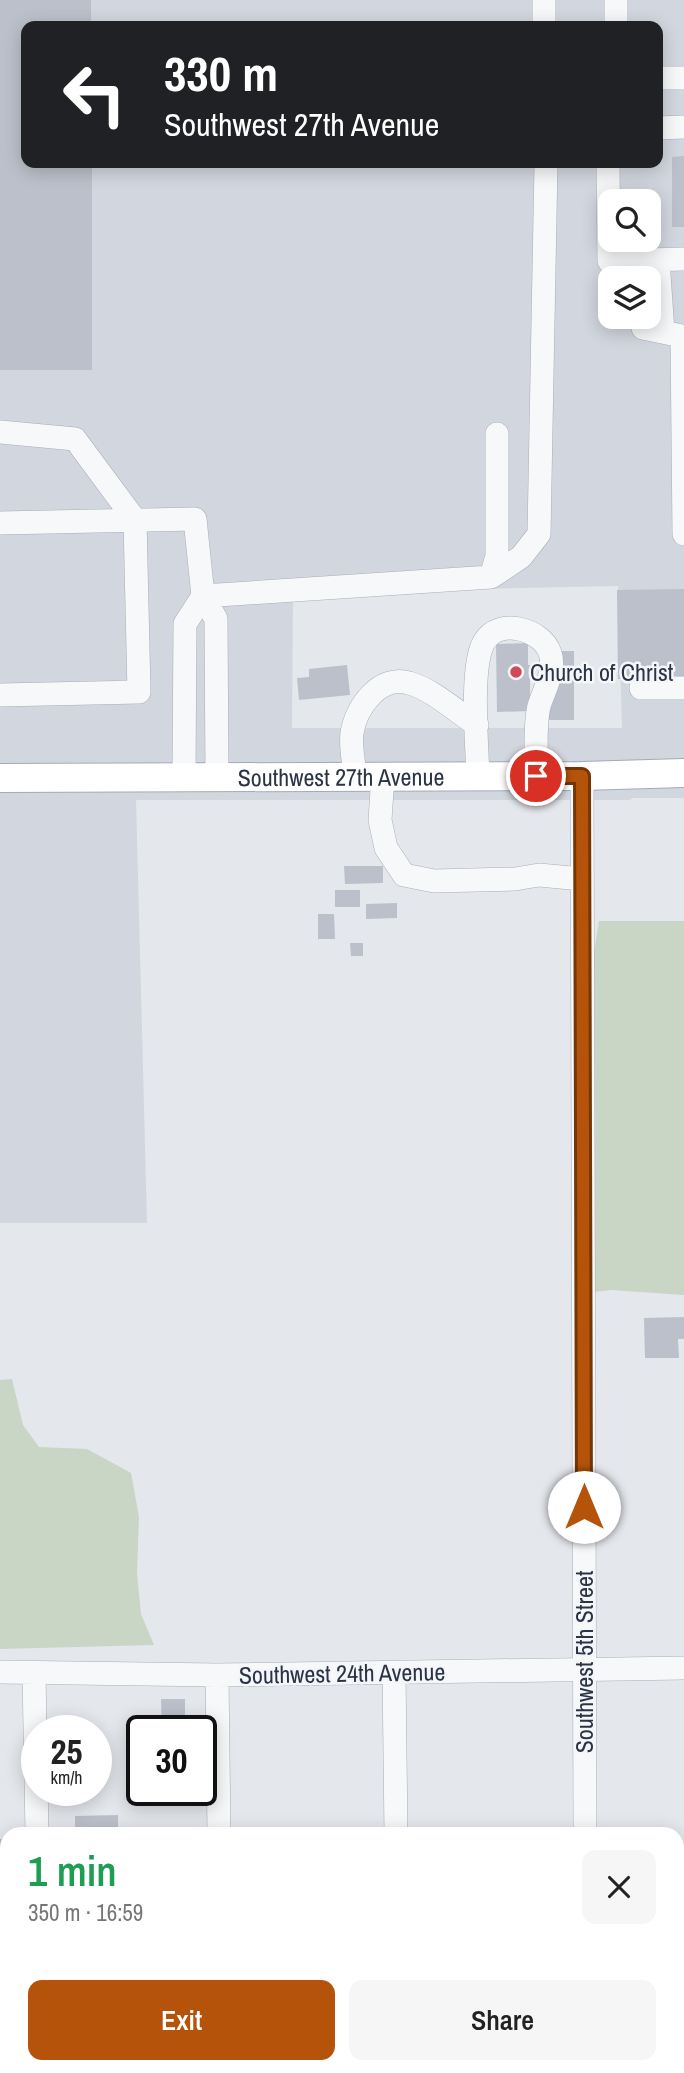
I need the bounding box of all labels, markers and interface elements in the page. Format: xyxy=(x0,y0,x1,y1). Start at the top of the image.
text: 330 m xyxy=(164,40,278,106)
icon: left xyxy=(49,49,140,140)
text: Southwest 27th Avenue xyxy=(164,103,439,146)
map controls xyxy=(598,189,661,329)
button: search xyxy=(598,189,661,252)
button: layers xyxy=(598,266,661,329)
place label: Church of Christ xyxy=(530,656,674,688)
marker: Church of Christ xyxy=(508,664,524,680)
pin xyxy=(506,746,566,806)
icon: arrive xyxy=(517,757,555,795)
street label: Southwest 27th Avenue xyxy=(238,760,444,793)
position arrow xyxy=(547,1470,621,1544)
street label: Southwest 5th Street xyxy=(568,1570,600,1753)
street label: Southwest 24th Avenue xyxy=(238,1655,446,1691)
speed limit sign: 30 xyxy=(126,1715,217,1806)
text: 25 xyxy=(51,1728,82,1775)
text: km/h xyxy=(51,1765,83,1790)
text: 1 min xyxy=(28,1843,117,1899)
button: close xyxy=(582,1850,656,1924)
text: 350 m · 16:59 xyxy=(28,1897,143,1928)
button: Exit xyxy=(28,1980,335,2060)
button: Share xyxy=(349,1980,656,2060)

